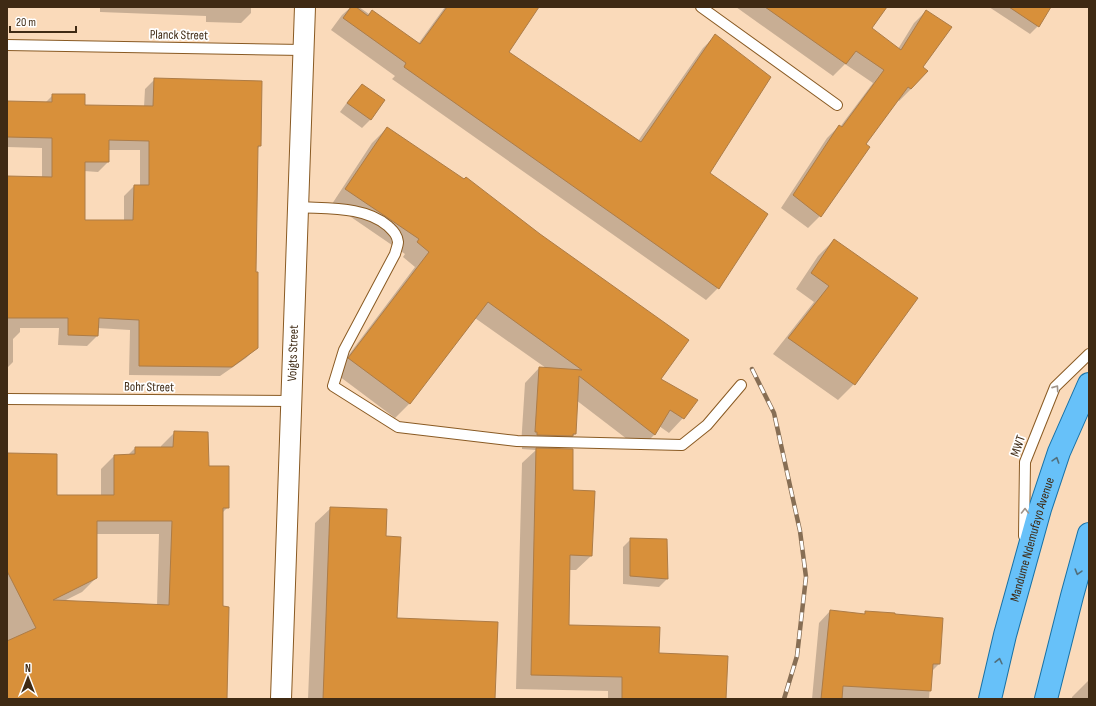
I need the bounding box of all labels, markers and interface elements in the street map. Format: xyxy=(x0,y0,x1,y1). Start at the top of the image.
scale bar xyxy=(10,8,76,34)
text: 20 m xyxy=(16,15,36,30)
street label: Planck Street xyxy=(150,26,208,44)
street label: Voigts Street xyxy=(284,325,302,382)
street label: Bohr Street xyxy=(124,379,174,395)
one-way arrow xyxy=(1051,385,1058,392)
street label: MWT xyxy=(1007,433,1029,459)
one-way arrow xyxy=(1051,456,1060,463)
street label: Mandume Ndemufayo Avenue xyxy=(1007,475,1058,604)
one-way arrow xyxy=(1021,508,1029,514)
one-way arrow xyxy=(1075,569,1083,575)
north arrow xyxy=(8,658,48,698)
one-way arrow xyxy=(994,658,1002,664)
text: N xyxy=(25,662,31,675)

